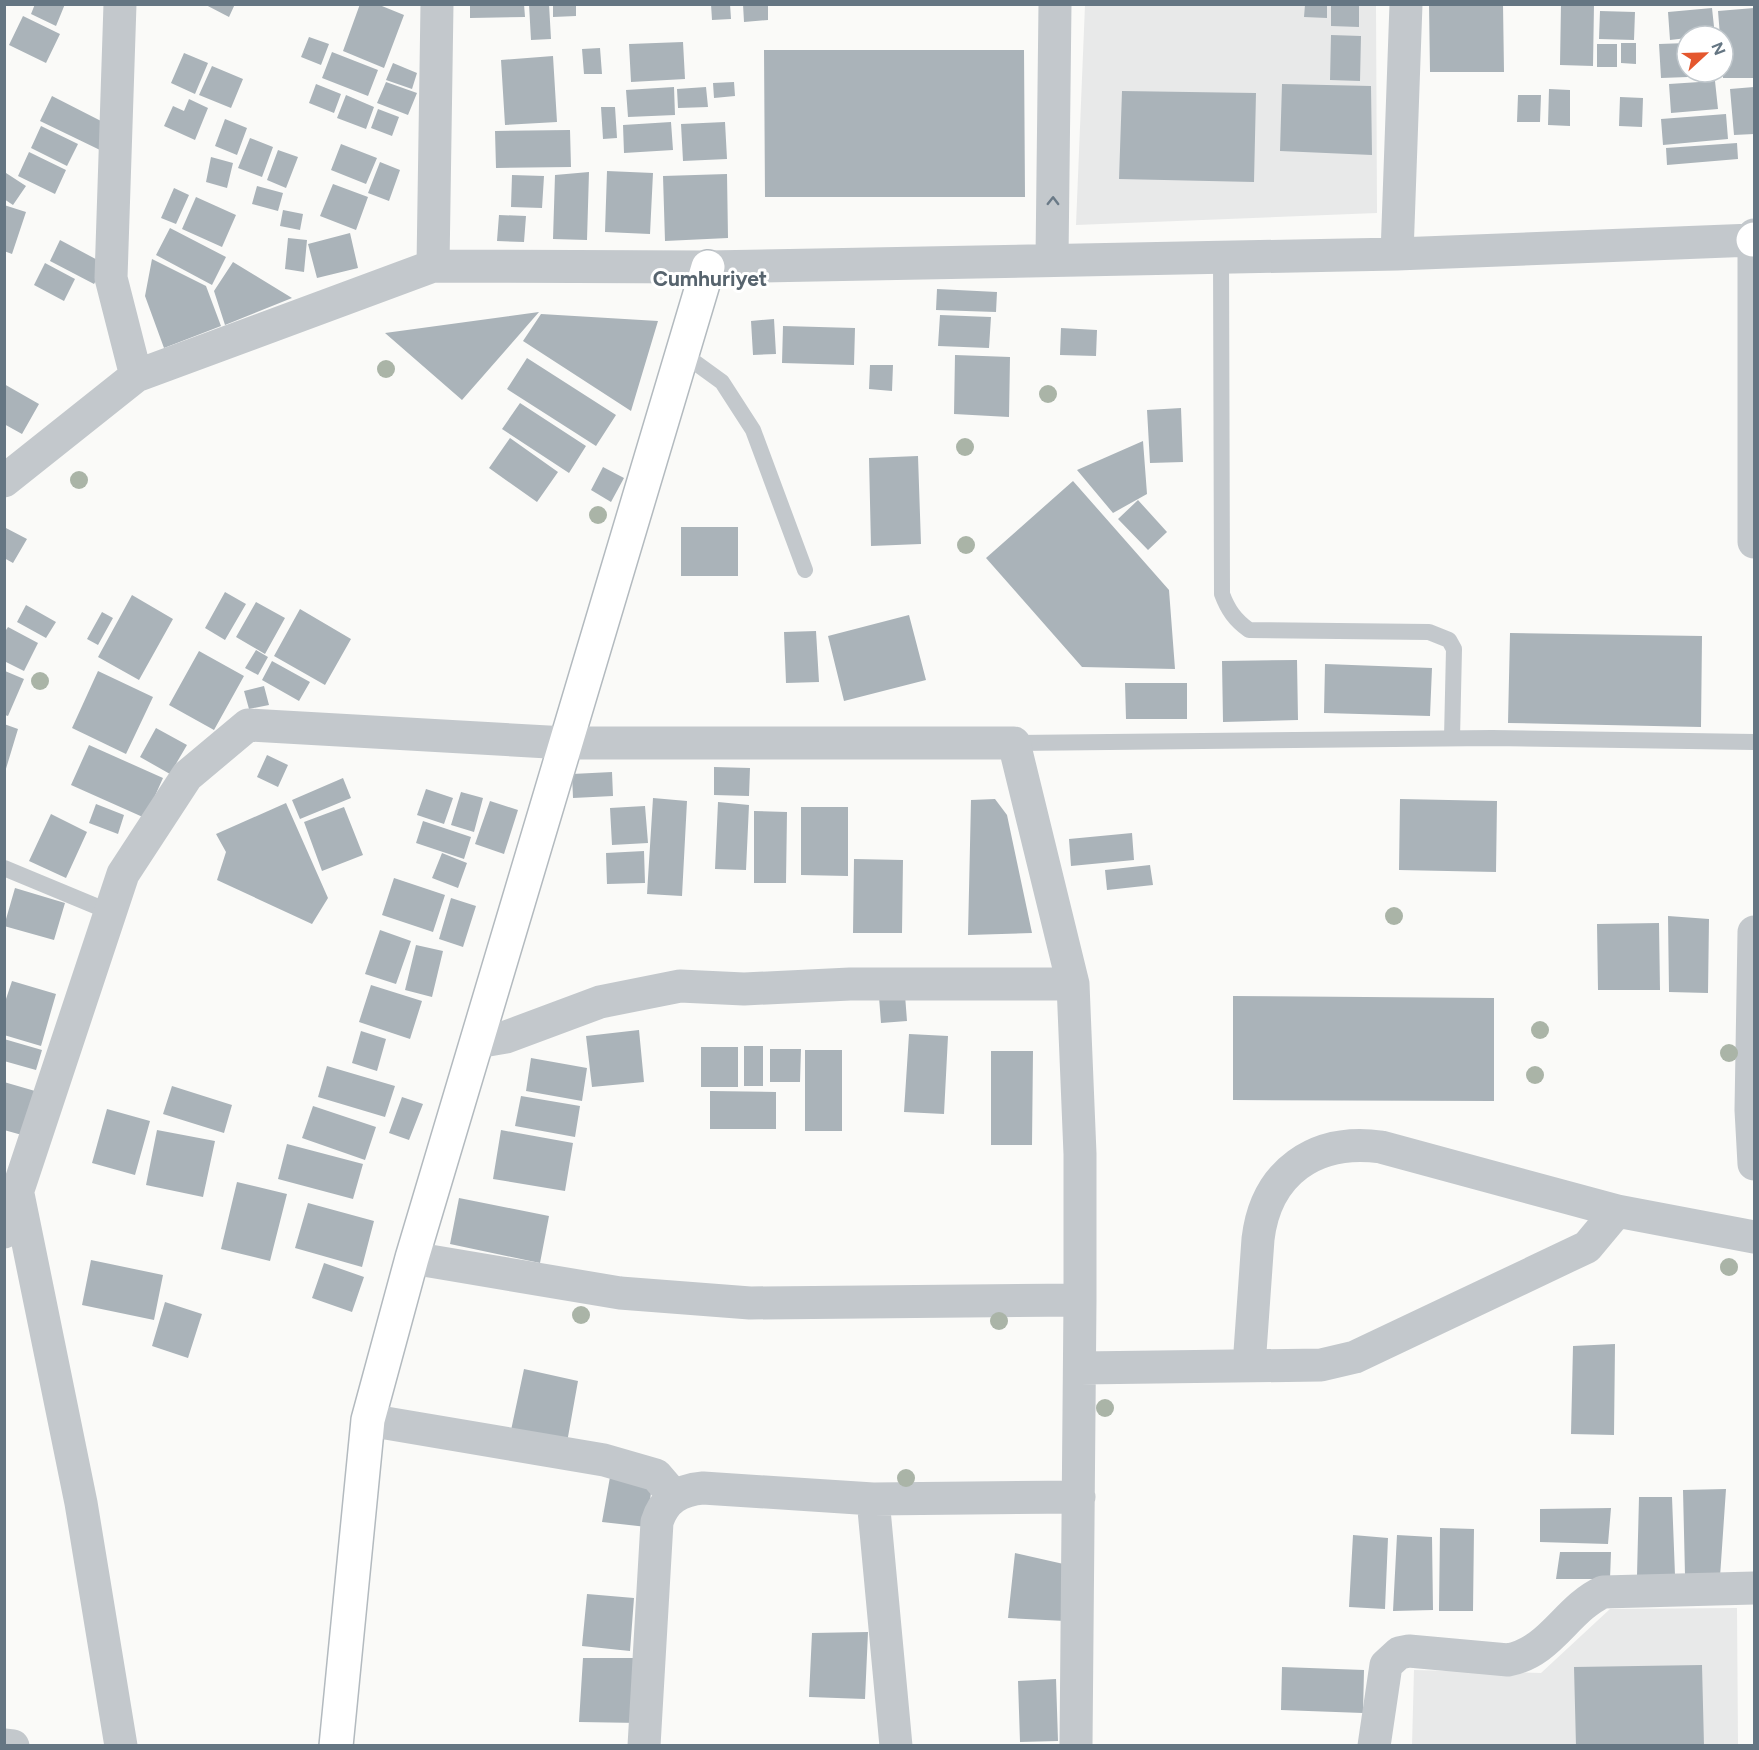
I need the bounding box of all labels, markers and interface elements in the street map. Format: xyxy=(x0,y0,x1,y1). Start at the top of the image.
north arrow xyxy=(1675,24,1735,84)
text: N xyxy=(1707,39,1730,58)
one-way arrow xyxy=(1046,196,1059,205)
district label: Cumhuriyet xyxy=(653,266,767,291)

